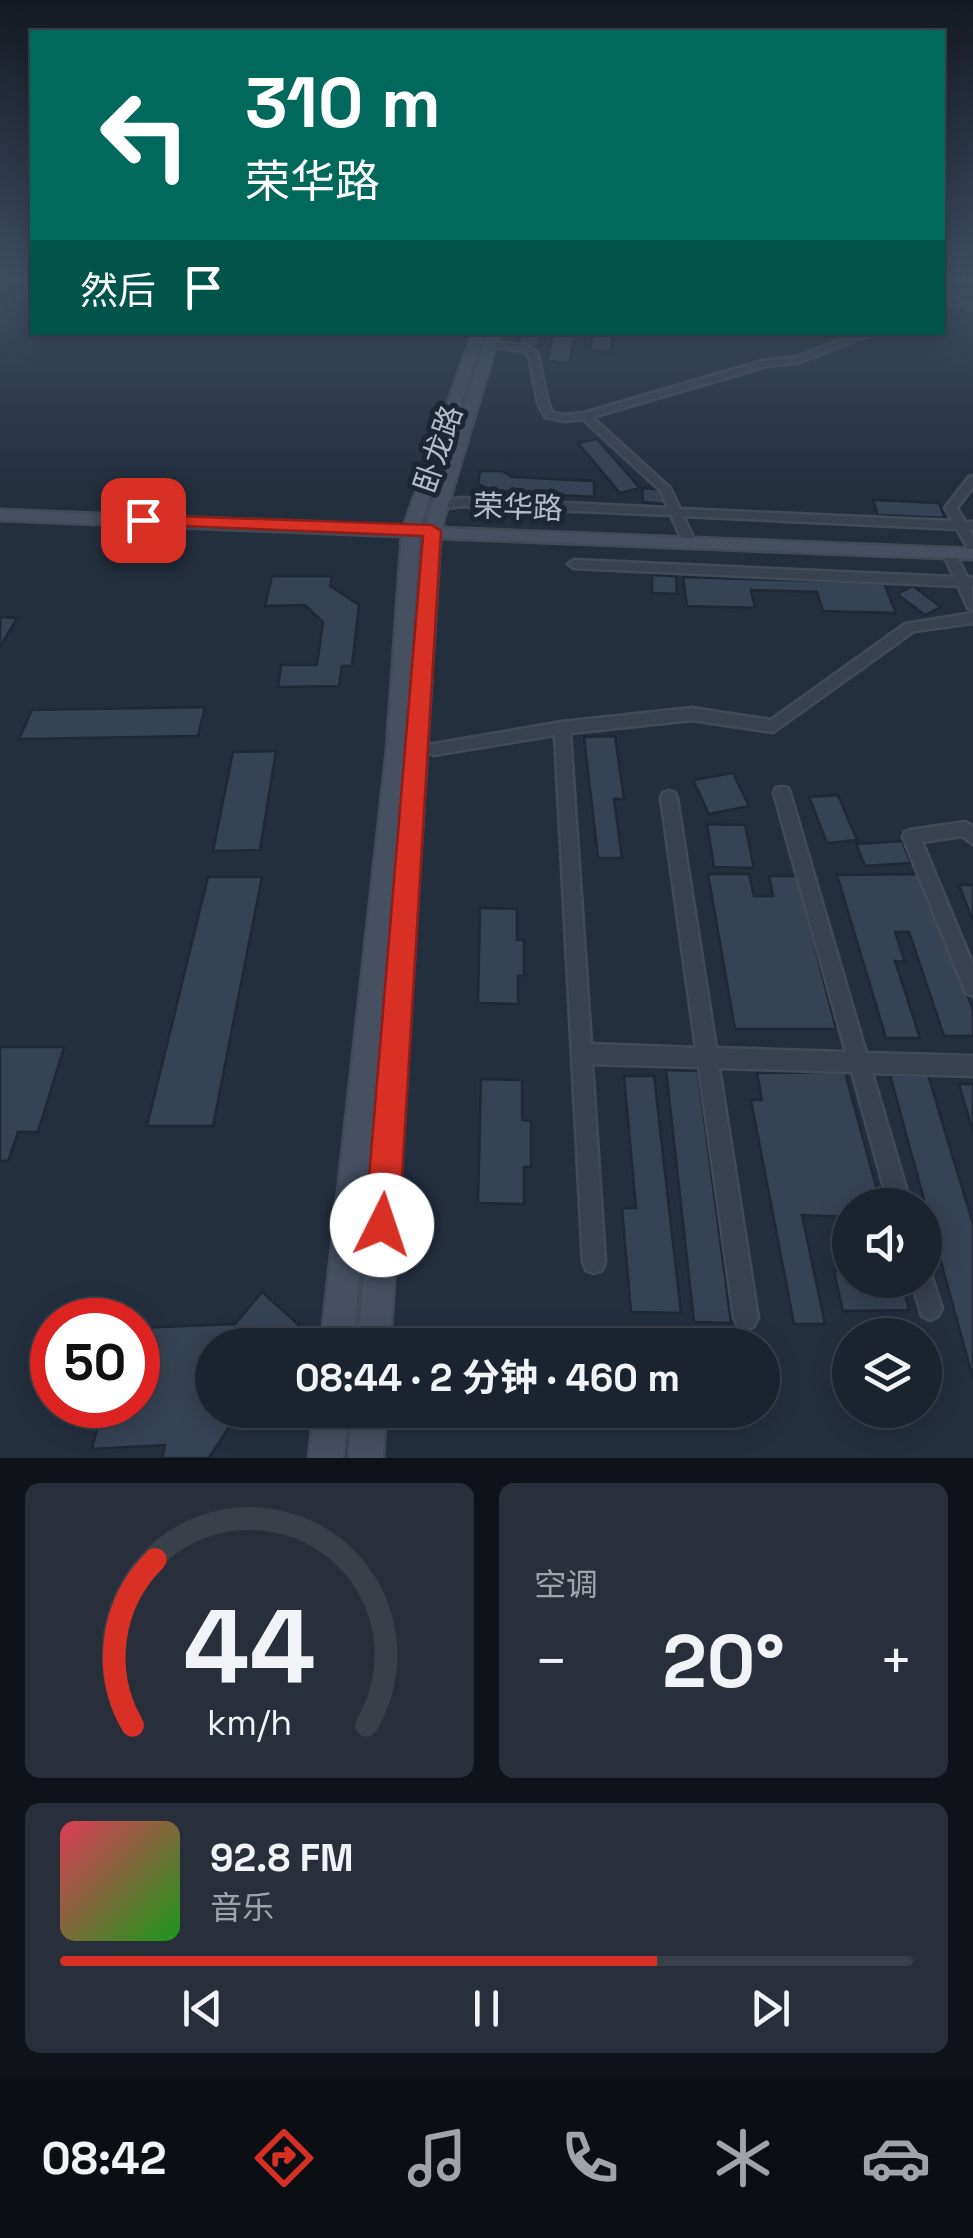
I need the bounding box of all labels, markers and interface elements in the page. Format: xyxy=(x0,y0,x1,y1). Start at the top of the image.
text: 310 m xyxy=(245,58,441,147)
icon: left xyxy=(80,70,210,200)
text: 荣华路 xyxy=(245,153,380,210)
icon: arrive xyxy=(176,260,231,315)
text: 然后 xyxy=(80,267,156,315)
street label: 卧龙路 xyxy=(405,400,471,498)
pin xyxy=(101,478,186,563)
street label: 荣华路 xyxy=(472,486,564,528)
icon: arrive xyxy=(116,493,171,548)
position arrow xyxy=(330,1173,434,1277)
map controls xyxy=(832,1188,942,1428)
button: sound xyxy=(832,1188,942,1298)
speed limit sign: 50 xyxy=(30,1298,160,1428)
button: layers xyxy=(832,1318,942,1428)
text: 08:44 · 2 分钟 · 460 m xyxy=(295,1354,680,1402)
text: 空调 xyxy=(534,1565,598,1605)
text: 44 xyxy=(183,1581,316,1713)
text: 20° xyxy=(662,1613,785,1709)
text: − xyxy=(534,1626,568,1696)
text: + xyxy=(879,1626,913,1696)
text: km/h xyxy=(207,1700,292,1745)
text: 92.8 FM xyxy=(210,1834,354,1882)
text: 音乐 xyxy=(210,1888,274,1928)
icon: previous xyxy=(175,1981,230,2036)
icon: pause xyxy=(459,1981,514,2036)
icon: next xyxy=(743,1981,798,2036)
icon: directions xyxy=(249,2123,319,2193)
icon: music xyxy=(402,2123,472,2193)
icon: phone xyxy=(555,2123,625,2193)
icon: climate xyxy=(708,2123,778,2193)
icon: car xyxy=(861,2123,931,2193)
text: 08:42 xyxy=(42,2130,166,2187)

